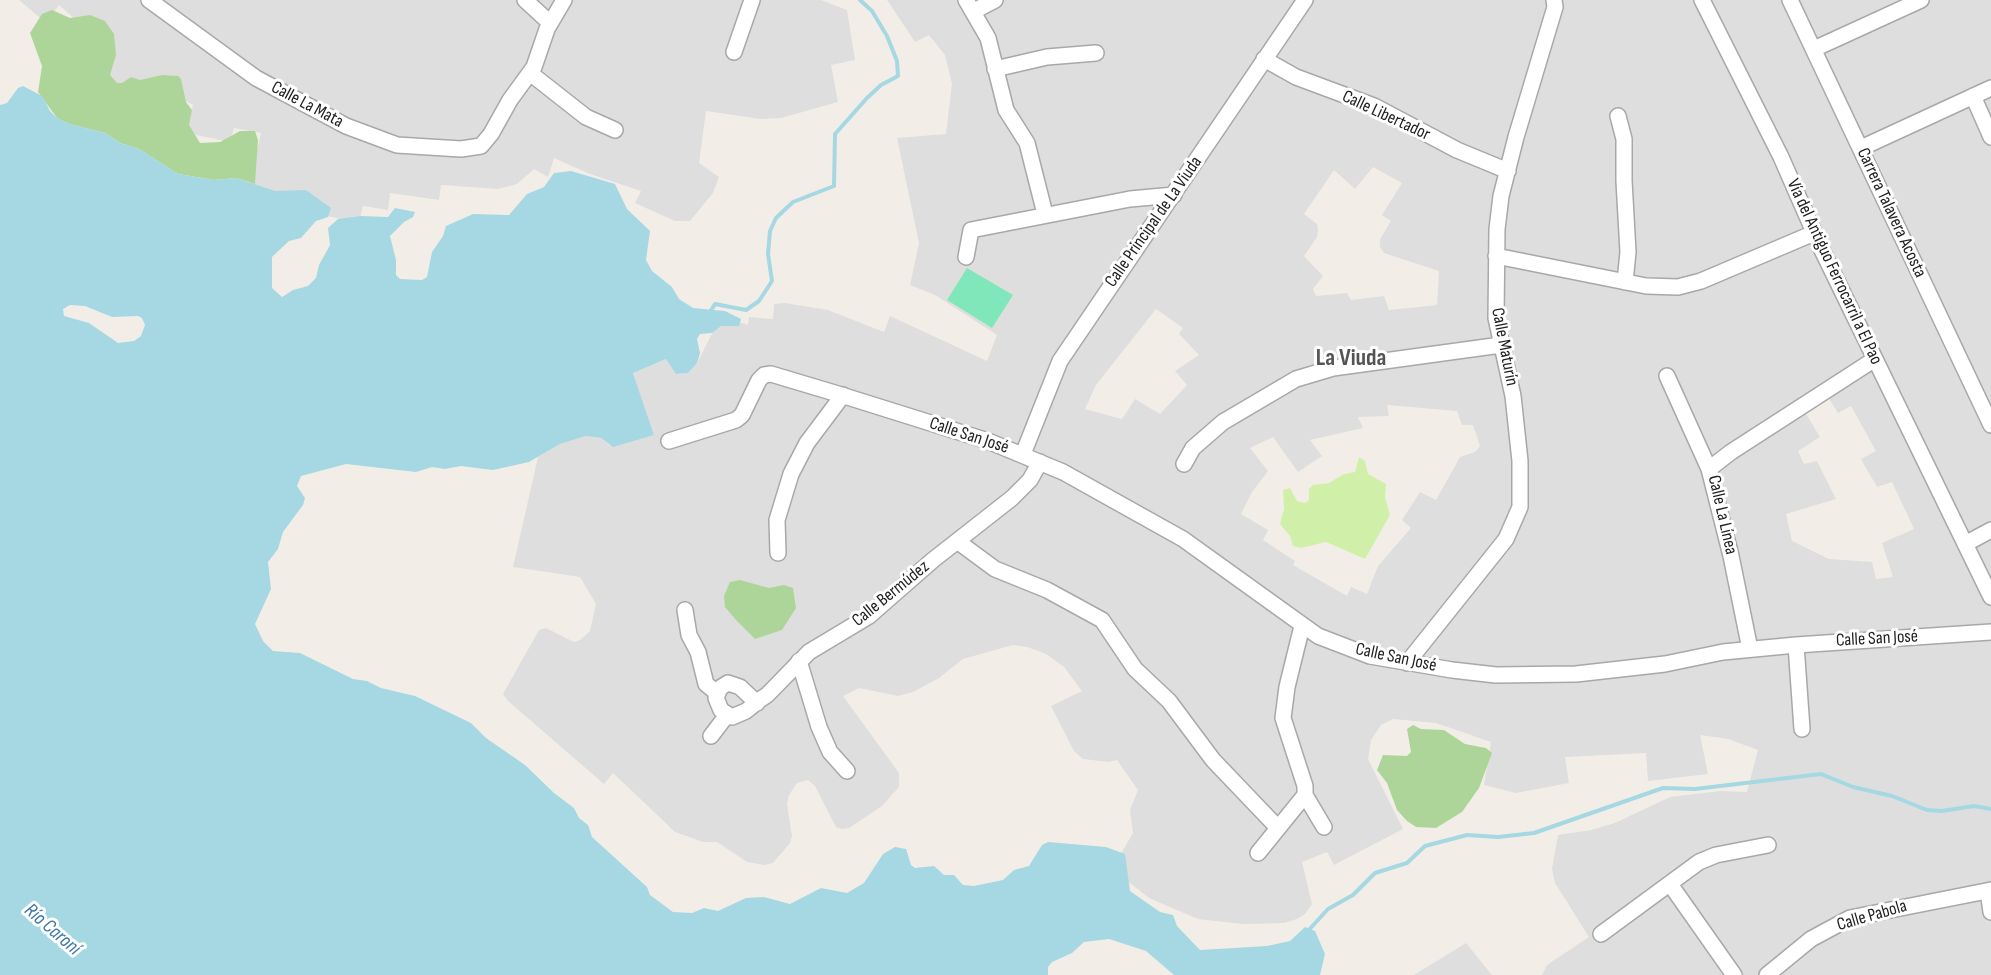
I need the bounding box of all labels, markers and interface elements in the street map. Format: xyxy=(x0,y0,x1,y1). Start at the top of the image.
street label: Calle La Mata xyxy=(267,77,347,133)
street label: Calle Libertador xyxy=(1339,86,1433,146)
street label: Carrera Talavera Acosta xyxy=(1852,145,1930,281)
street label: Calle Principal de La Viuda xyxy=(1101,153,1207,291)
street label: Vía del Antiguo Ferrocarril a El Pao xyxy=(1781,176,1887,368)
street label: Calle Maturín xyxy=(1486,306,1522,388)
district label: La Viuda xyxy=(1316,345,1386,373)
street label: Calle San José xyxy=(927,413,1011,459)
street label: Calle La Línea xyxy=(1702,473,1742,557)
street label: Calle Bermúdez xyxy=(848,556,934,632)
street label: Calle San José xyxy=(1835,626,1919,652)
street label: Calle San José xyxy=(1354,639,1438,677)
street label: Calle Pabola xyxy=(1835,896,1909,936)
water label: Río Caroní xyxy=(19,899,85,961)

